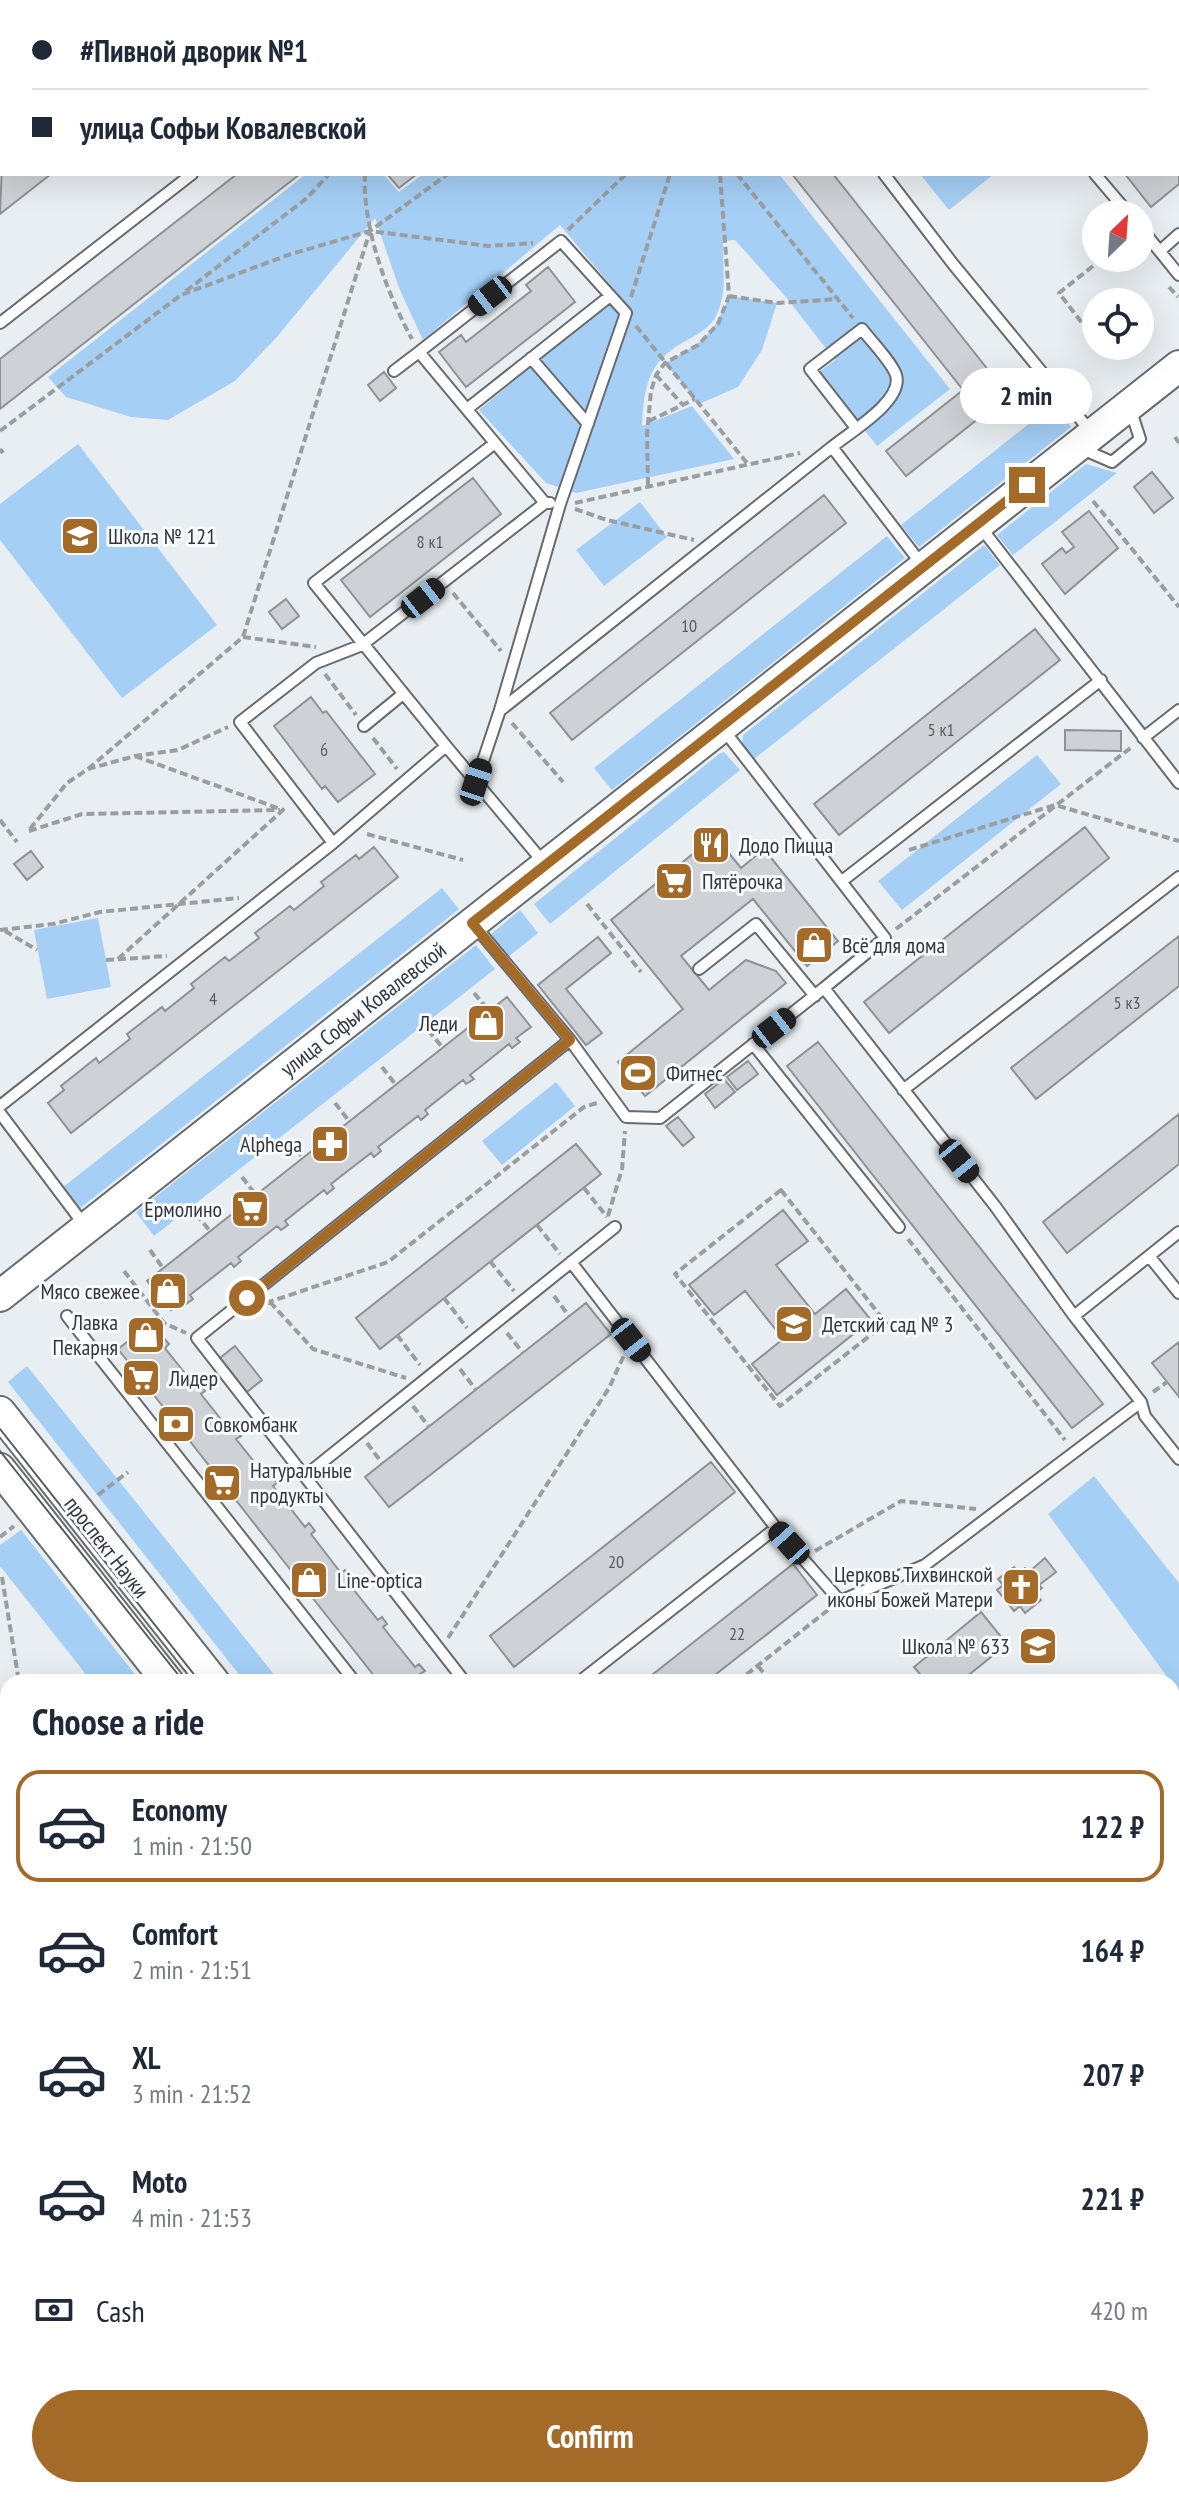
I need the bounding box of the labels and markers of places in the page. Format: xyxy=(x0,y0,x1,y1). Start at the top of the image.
school or university icon: Школа № 121 xyxy=(59,515,101,557)
place label: Школа № 121 xyxy=(108,522,216,550)
restaurant icon: Додо Пицца xyxy=(690,824,732,866)
place label: Додо Пицца xyxy=(739,831,833,859)
supermarket icon: Пятёрочка xyxy=(653,860,695,902)
place label: Пятёрочка xyxy=(702,867,783,895)
shop icon: Всё для дома xyxy=(793,924,835,966)
place label: Всё для дома xyxy=(842,931,945,959)
shop icon: Леди xyxy=(465,1002,507,1044)
place label: Леди xyxy=(418,1009,458,1037)
sports icon: Фитнес xyxy=(617,1052,659,1094)
place label: Фитнес xyxy=(666,1059,723,1087)
pharmacy icon: Alphega xyxy=(309,1123,351,1165)
place label: Alphega xyxy=(240,1130,302,1158)
supermarket icon: Ермолино xyxy=(229,1188,271,1230)
place label: Ермолино xyxy=(144,1195,222,1223)
shop icon: Мясо свежее xyxy=(147,1270,189,1312)
place label: Мясо свежее xyxy=(41,1277,140,1305)
school or university icon: Детский сад № 3 xyxy=(773,1303,815,1345)
place label: Лавка Пекарня xyxy=(52,1308,118,1361)
place label: Детский сад № 3 xyxy=(822,1310,953,1338)
shop icon: Лавка Пекарня xyxy=(125,1314,167,1356)
supermarket icon: Лидер xyxy=(120,1357,162,1399)
place label: Лидер xyxy=(168,1364,218,1392)
bank icon: Совкомбанк xyxy=(155,1403,197,1445)
place label: Совкомбанк xyxy=(204,1410,298,1438)
place label: Натуральные продукты xyxy=(250,1456,352,1509)
supermarket icon: Натуральные продукты xyxy=(201,1462,243,1504)
shop icon: Line-optica xyxy=(288,1559,330,1601)
place label: Церковь Тихвинской иконы Божей Матери xyxy=(827,1560,993,1613)
place label: Line-optica xyxy=(337,1566,423,1594)
church icon: Церковь Тихвинской иконы Божей Матери xyxy=(1000,1566,1042,1608)
school or university icon: Школа № 633 xyxy=(1017,1625,1059,1667)
place label: Школа № 633 xyxy=(902,1632,1010,1660)

